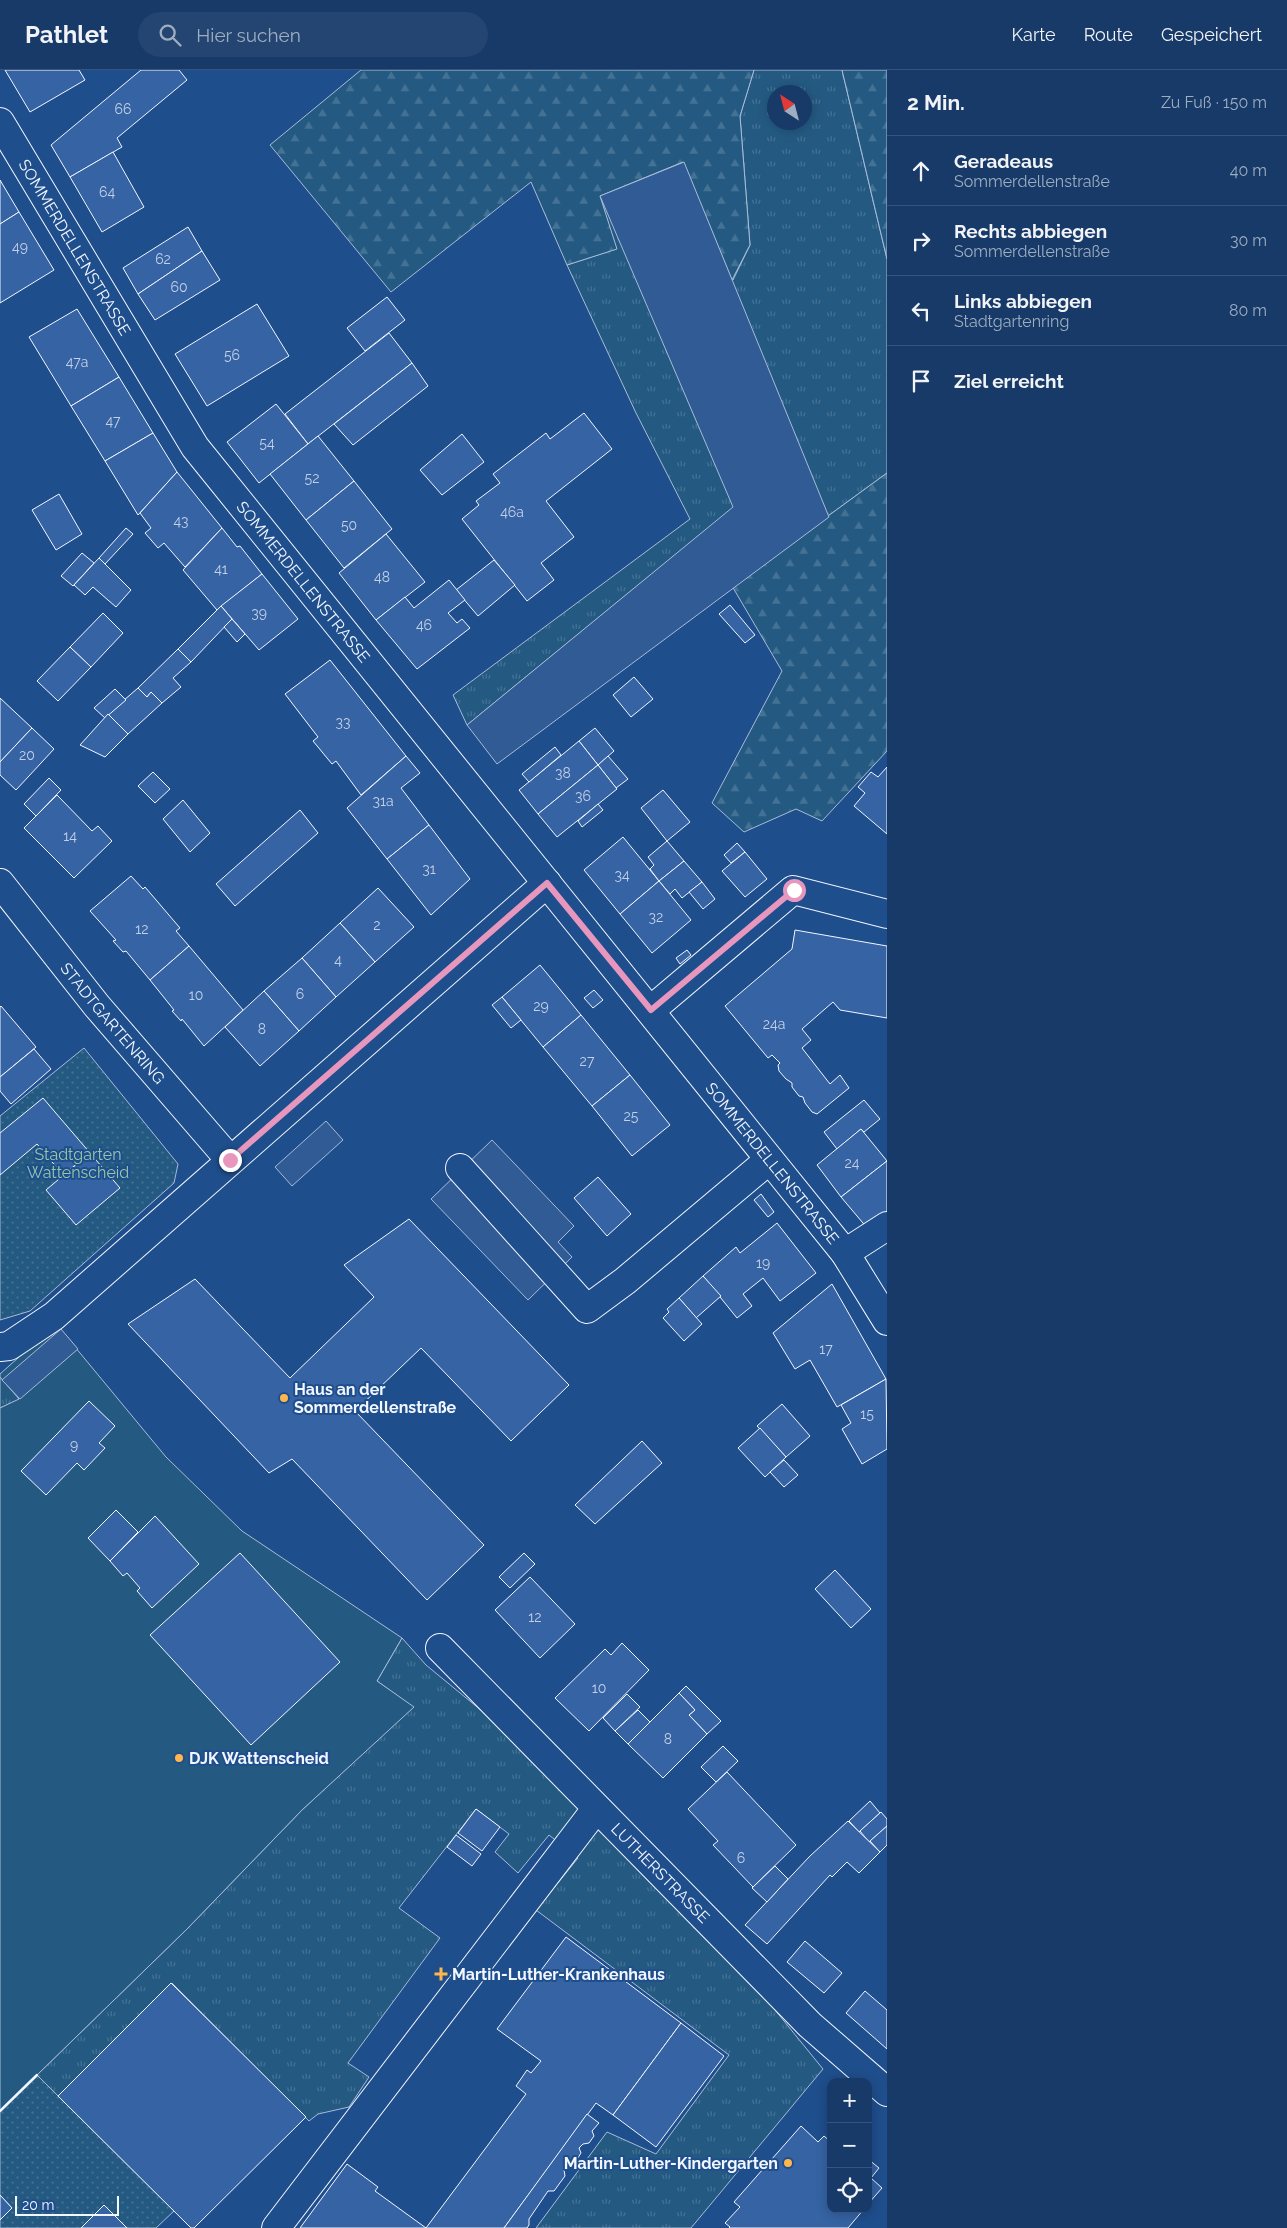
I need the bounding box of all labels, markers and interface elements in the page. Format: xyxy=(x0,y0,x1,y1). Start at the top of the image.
search box xyxy=(138,12,488,57)
text: Pathlet xyxy=(25,20,108,49)
icon: search xyxy=(156,21,184,49)
text: Hier suchen xyxy=(196,24,301,46)
text: Karte xyxy=(1012,24,1056,45)
text: Route xyxy=(1084,24,1133,45)
text: Gespeichert xyxy=(1161,24,1262,45)
north arrow xyxy=(767,85,812,130)
text: 2 Min. xyxy=(907,90,965,115)
text: Zu Fuß · 150 m xyxy=(1161,93,1267,112)
house number: 66 xyxy=(115,101,131,117)
text: Geradeaus xyxy=(954,150,1053,172)
street label: SOMMERDELLENSTRASSE xyxy=(15,156,135,339)
icon: ahead xyxy=(907,157,935,185)
text: 40 m xyxy=(1230,161,1267,180)
text: Sommerdellenstraße xyxy=(954,172,1110,191)
house number: 64 xyxy=(99,184,115,200)
text: Rechts abbiegen xyxy=(954,220,1107,242)
icon: right xyxy=(907,227,935,255)
text: 30 m xyxy=(1230,231,1267,250)
house number: 49 xyxy=(12,239,28,255)
text: Sommerdellenstraße xyxy=(954,242,1110,261)
house number: 62 xyxy=(155,251,171,267)
house number: 60 xyxy=(170,279,188,295)
text: Links abbiegen xyxy=(954,290,1092,312)
icon: left xyxy=(907,297,935,325)
text: 80 m xyxy=(1229,301,1267,320)
text: Stadtgartenring xyxy=(954,312,1069,331)
house number: 56 xyxy=(224,347,240,363)
house number: 47a xyxy=(66,354,88,370)
icon: arrive xyxy=(907,367,935,395)
text: Ziel erreicht xyxy=(954,370,1064,392)
house number: 47 xyxy=(105,413,121,429)
house number: 54 xyxy=(259,435,275,451)
house number: 52 xyxy=(305,470,319,486)
street label: SOMMERDELLENSTRASSE xyxy=(232,497,374,667)
house number: 46a xyxy=(500,504,524,520)
house number: 43 xyxy=(173,513,189,529)
house number: 50 xyxy=(341,517,357,533)
house number: 41 xyxy=(214,561,228,577)
house number: 48 xyxy=(374,569,390,585)
house number: 39 xyxy=(251,605,267,621)
house number: 46 xyxy=(416,617,432,633)
house number: 33 xyxy=(336,714,350,730)
house number: 20 xyxy=(19,747,35,763)
house number: 38 xyxy=(555,765,571,781)
house number: 36 xyxy=(575,788,591,804)
house number: 31a xyxy=(372,793,394,809)
house number: 14 xyxy=(63,828,77,844)
house number: 31 xyxy=(422,861,436,877)
house number: 34 xyxy=(614,867,630,883)
route start xyxy=(783,879,806,902)
house number: 32 xyxy=(649,909,663,925)
house number: 2 xyxy=(373,917,381,933)
house number: 12 xyxy=(135,921,149,937)
house number: 4 xyxy=(334,952,342,968)
street label: STADTGARTENRING xyxy=(56,959,169,1088)
house number: 6 xyxy=(296,986,304,1002)
house number: 10 xyxy=(189,987,203,1003)
house number: 29 xyxy=(533,998,549,1014)
house number: 24a xyxy=(763,1016,785,1032)
house number: 8 xyxy=(258,1021,266,1037)
house number: 27 xyxy=(580,1053,595,1069)
street label: SOMMERDELLENSTRASSE xyxy=(701,1079,843,1248)
house number: 25 xyxy=(624,1108,639,1124)
park label: Stadtgarten Wattenscheid xyxy=(27,1145,129,1182)
route end xyxy=(219,1149,242,1172)
house number: 24 xyxy=(845,1155,860,1171)
house number: 19 xyxy=(756,1255,770,1271)
house number: 17 xyxy=(819,1341,833,1357)
place label: Haus an der Sommerdellenstraße xyxy=(294,1380,457,1417)
marker: Haus an der Sommerdellenstraße xyxy=(278,1392,290,1404)
house number: 15 xyxy=(860,1406,874,1422)
house number: 9 xyxy=(70,1437,78,1453)
house number: 12 xyxy=(528,1609,542,1625)
house number: 10 xyxy=(592,1680,606,1696)
house number: 8 xyxy=(664,1731,672,1747)
place label: DJK Wattenscheid xyxy=(189,1749,329,1768)
marker: DJK Wattenscheid xyxy=(173,1752,185,1764)
street label: LUTHERSTRASSE xyxy=(607,1819,714,1927)
house number: 6 xyxy=(737,1850,745,1866)
place label: Martin-Luther-Krankenhaus xyxy=(452,1965,665,1984)
marker: Martin-Luther-Krankenhaus xyxy=(434,1967,448,1981)
map controls xyxy=(827,2078,872,2213)
button: + xyxy=(827,2078,872,2123)
button: − xyxy=(827,2123,872,2168)
place label: Martin-Luther-Kindergarten xyxy=(564,2154,778,2173)
marker: Martin-Luther-Kindergarten xyxy=(782,2157,794,2169)
button: locate xyxy=(827,2168,872,2213)
scale bar xyxy=(15,2193,119,2216)
text: 20 m xyxy=(22,2197,54,2213)

